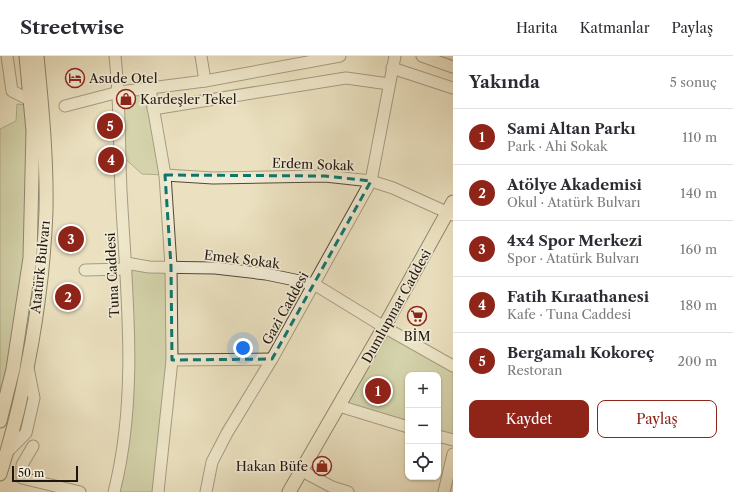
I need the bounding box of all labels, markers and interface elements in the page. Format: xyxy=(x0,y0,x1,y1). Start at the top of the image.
text: Streetwise xyxy=(20,16,124,39)
text: Harita xyxy=(516,19,558,37)
text: Katmanlar xyxy=(580,19,650,37)
text: Paylaş xyxy=(672,19,713,37)
hotel icon: Asude Otel xyxy=(64,67,86,89)
place label: Asude Otel xyxy=(88,70,158,86)
text: Yakında xyxy=(469,72,540,92)
text: 5 sonuç xyxy=(670,74,717,90)
shop icon: Kardeşler Tekel xyxy=(115,88,137,110)
place label: Kardeşler Tekel xyxy=(140,91,237,107)
pin: 5 xyxy=(97,111,123,141)
text: Sami Altan Parkı xyxy=(507,119,636,138)
text: 1 xyxy=(479,129,485,145)
text: 110 m xyxy=(682,129,717,145)
text: Park · Ahi Sokak xyxy=(507,138,608,154)
pin: 4 xyxy=(98,145,124,175)
street label: Erdem Sokak xyxy=(272,155,355,173)
text: Atölye Akademisi xyxy=(507,175,642,194)
text: 2 xyxy=(478,185,486,201)
text: 140 m xyxy=(680,185,717,201)
text: Okul · Atatürk Bulvarı xyxy=(507,194,640,210)
street label: Atatürk Bulvarı xyxy=(27,220,53,315)
pin: 3 xyxy=(58,224,84,254)
text: 4x4 Spor Merkezi xyxy=(507,231,642,250)
street label: Tuna Caddesi xyxy=(102,232,122,318)
text: 3 xyxy=(478,241,486,257)
text: 160 m xyxy=(680,241,717,257)
street label: Emek Sokak xyxy=(203,246,281,272)
street label: Dumlupınar Caddesi xyxy=(358,246,434,366)
text: Spor · Atatürk Bulvarı xyxy=(507,250,639,266)
street label: Gazi Caddesi xyxy=(258,269,312,347)
pin: 2 xyxy=(55,282,81,312)
text: Fatih Kıraathanesi xyxy=(507,287,649,306)
text: 4 xyxy=(478,297,486,313)
text: 180 m xyxy=(680,297,717,313)
supermarket icon: BİM xyxy=(406,305,428,327)
text: Kafe · Tuna Caddesi xyxy=(507,306,631,322)
place label: BİM xyxy=(403,328,431,344)
your location xyxy=(233,338,253,358)
text: Bergamalı Kokoreç xyxy=(507,343,654,362)
text: 5 xyxy=(478,353,486,369)
text: 200 m xyxy=(677,353,717,369)
text: Restoran xyxy=(507,362,562,378)
map controls xyxy=(405,372,441,480)
button: + xyxy=(405,372,441,408)
pin: 1 xyxy=(365,376,391,406)
button: Kaydet xyxy=(469,400,589,438)
button: Paylaş xyxy=(597,400,717,438)
button: − xyxy=(405,408,441,444)
button: locate xyxy=(405,444,441,480)
shop icon: Hakan Büfe xyxy=(311,455,333,477)
place label: Hakan Büfe xyxy=(236,458,308,474)
scale bar xyxy=(12,464,78,483)
text: 50 m xyxy=(18,466,44,480)

